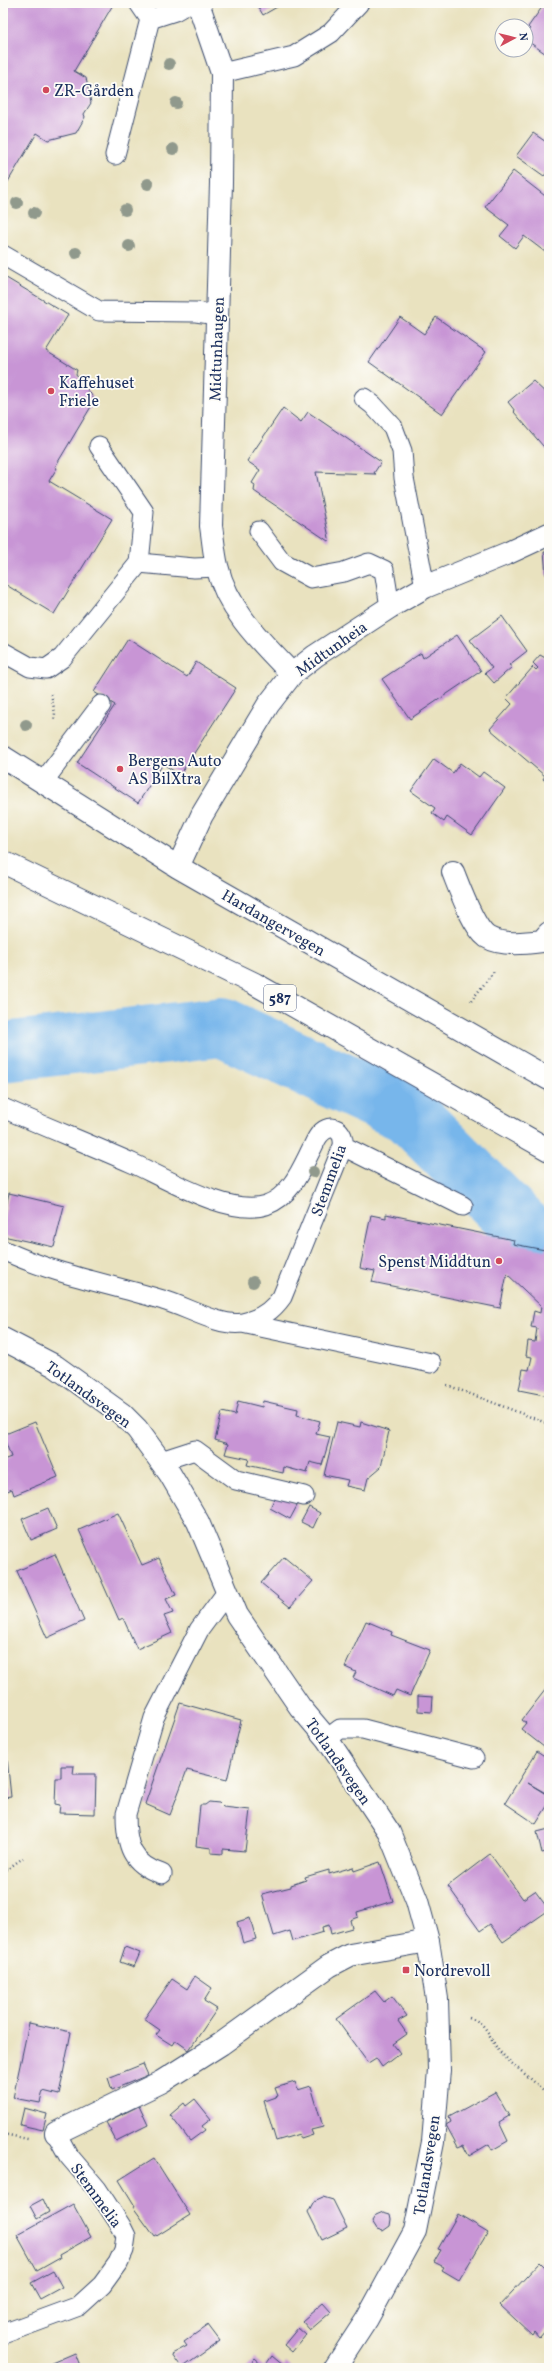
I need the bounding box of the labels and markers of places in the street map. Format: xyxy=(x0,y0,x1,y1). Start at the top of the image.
place label: ZR-Gården xyxy=(54,81,134,103)
marker: ZR-Gården xyxy=(41,85,51,95)
place label: Kaffehuset Friele xyxy=(59,373,135,413)
marker: Kaffehuset Friele xyxy=(46,386,56,396)
place label: Bergens Auto AS BilXtra xyxy=(128,751,222,791)
marker: Bergens Auto AS BilXtra xyxy=(115,764,125,774)
place label: Spenst Middtun xyxy=(378,1252,491,1274)
marker: Spenst Middtun xyxy=(494,1256,504,1266)
place label: Nordrevoll xyxy=(414,1961,491,1983)
marker: Nordrevoll xyxy=(401,1965,411,1975)

